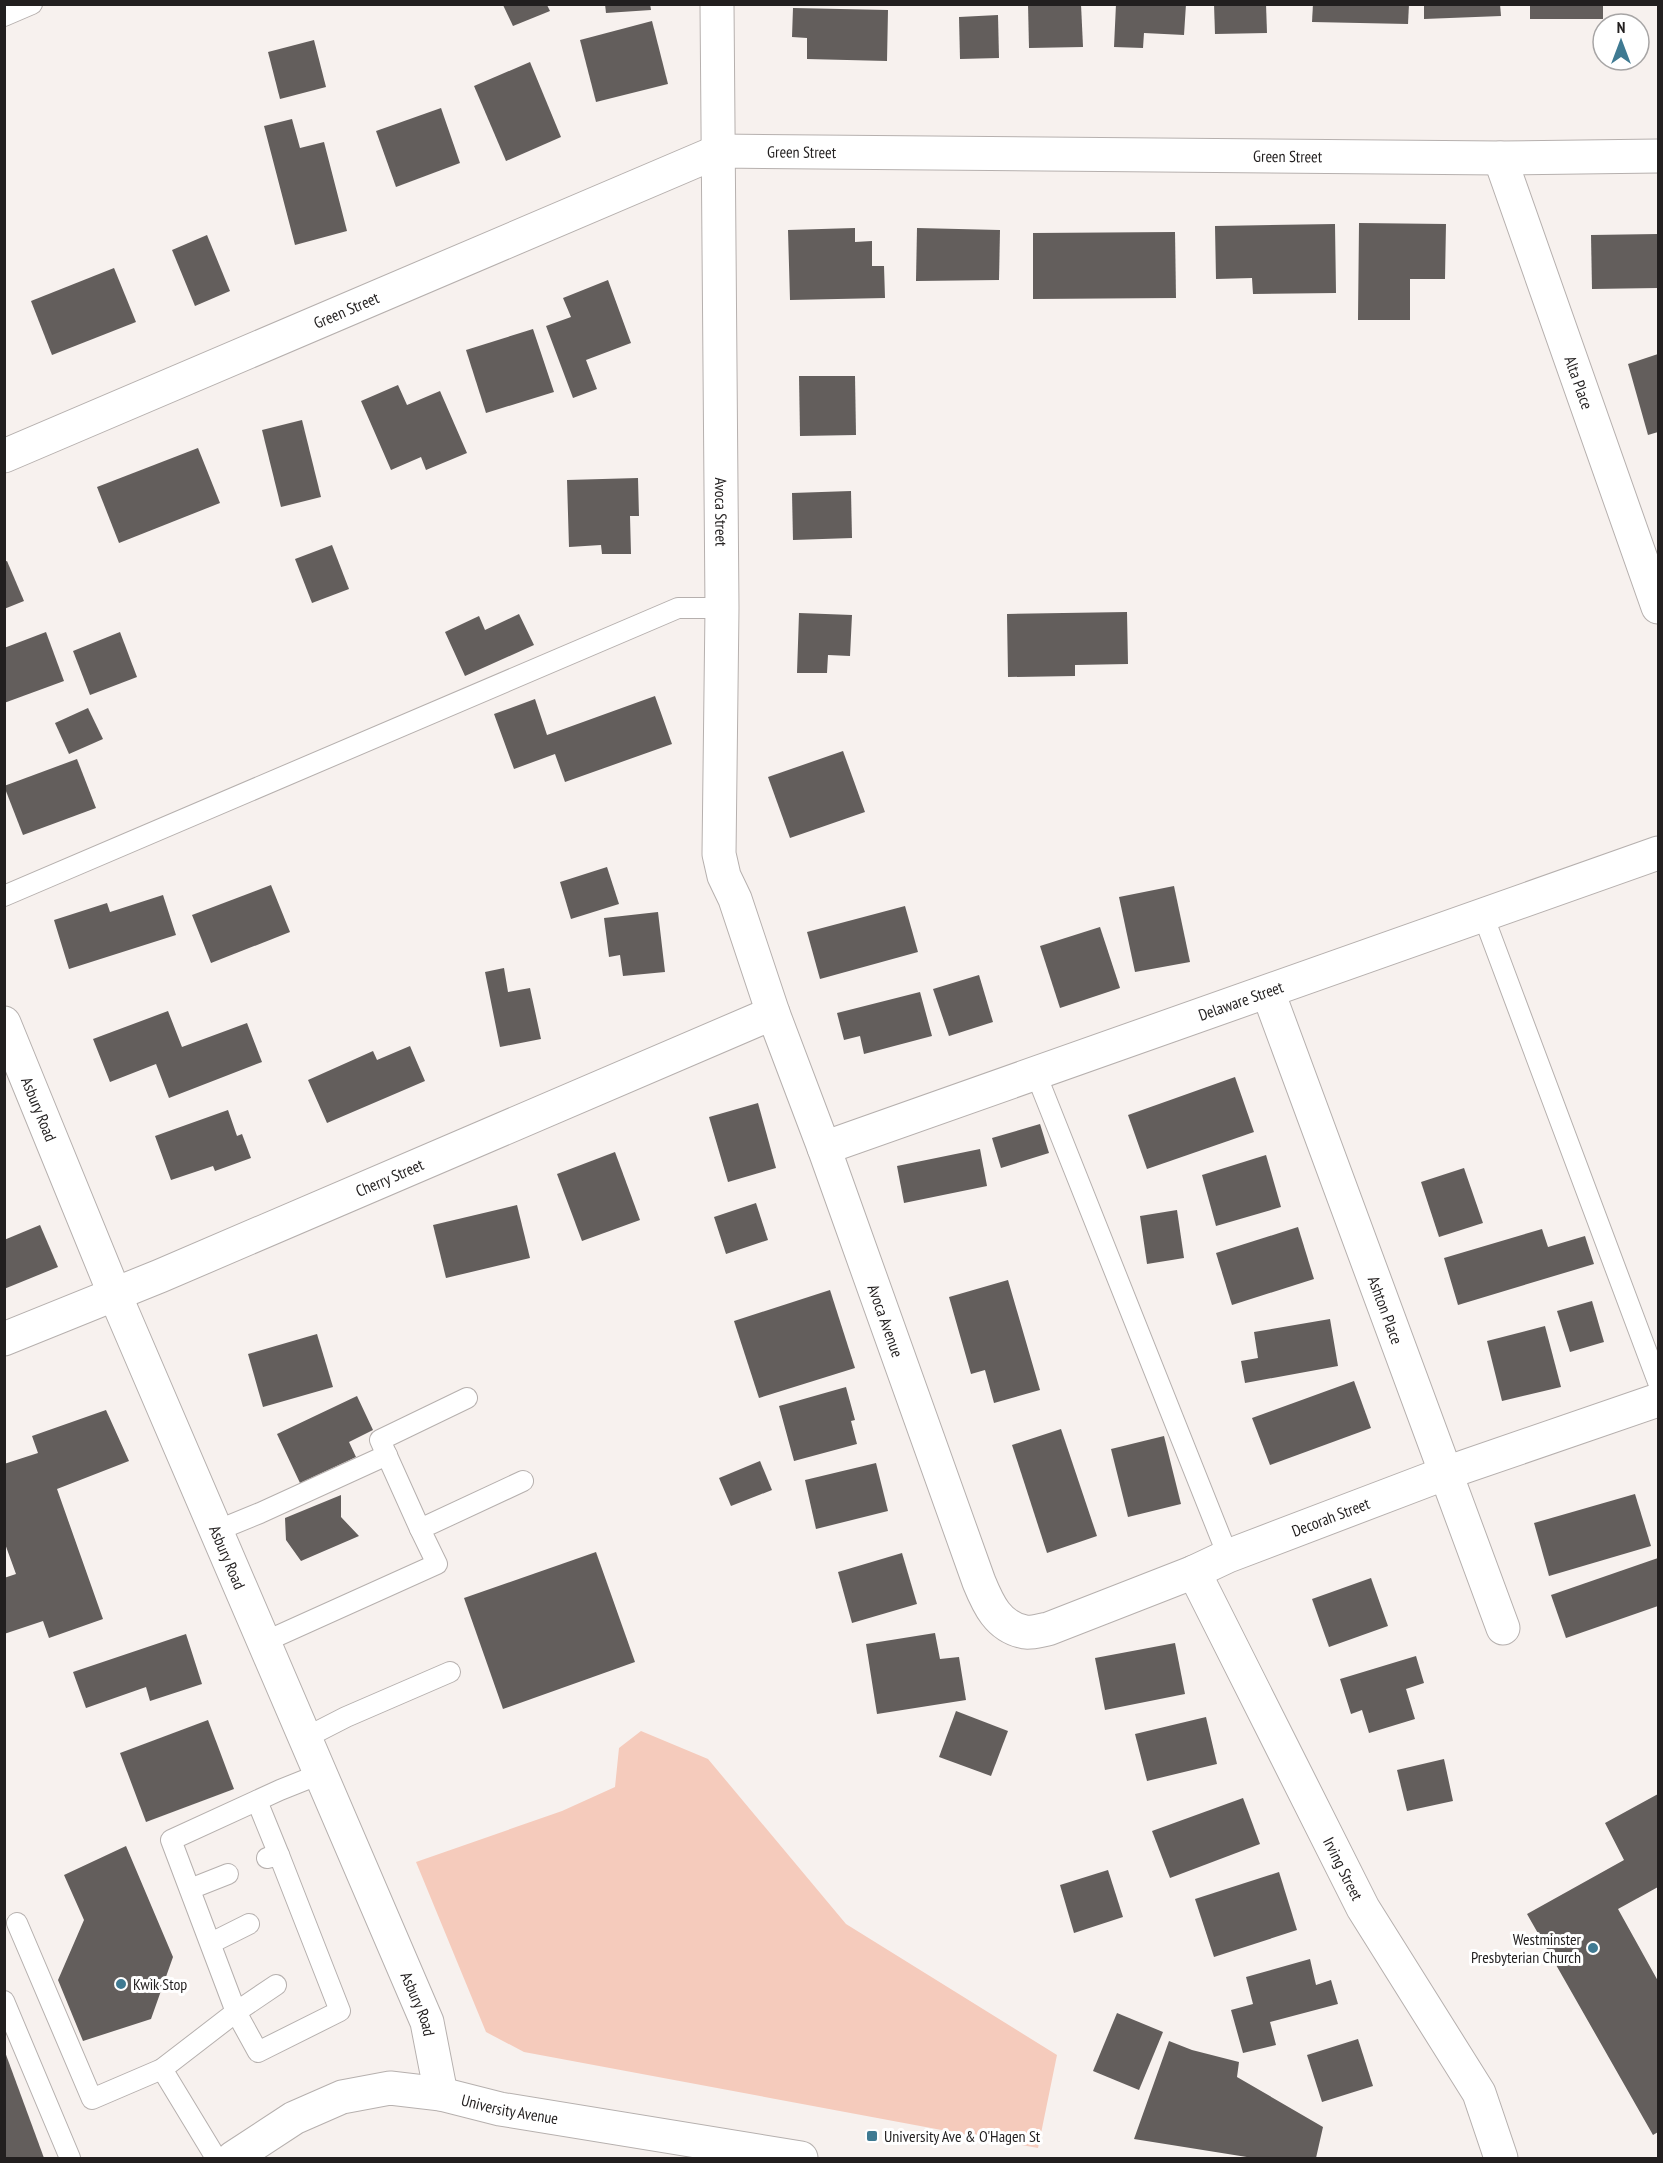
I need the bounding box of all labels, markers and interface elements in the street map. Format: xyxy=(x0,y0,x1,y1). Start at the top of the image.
north arrow xyxy=(1591,12,1651,72)
text: N xyxy=(1617,17,1625,37)
street label: Green Street xyxy=(767,141,837,162)
street label: Green Street xyxy=(1253,146,1323,166)
street label: Green Street xyxy=(311,287,382,333)
street label: Alta Place xyxy=(1560,353,1598,412)
street label: Avoca Street xyxy=(711,477,731,547)
street label: Delaware Street xyxy=(1196,976,1286,1025)
street label: Asbury Road xyxy=(17,1074,61,1144)
street label: Cherry Street xyxy=(353,1154,427,1201)
street label: Ashton Place xyxy=(1364,1273,1407,1347)
street label: Avoca Avenue xyxy=(864,1282,908,1360)
street label: Decorah Street xyxy=(1289,1493,1373,1541)
street label: Asbury Road xyxy=(205,1522,250,1592)
street label: Irving Street xyxy=(1319,1834,1368,1904)
place label: Westminster Presbyterian Church xyxy=(1471,1929,1582,1967)
marker: Westminster Presbyterian Church xyxy=(1586,1941,1600,1955)
street label: Asbury Road xyxy=(397,1969,439,2038)
place label: Kwik Stop xyxy=(133,1974,187,1994)
marker: Kwik Stop xyxy=(114,1977,128,1991)
street label: University Avenue xyxy=(459,2090,560,2128)
place label: University Ave & O'Hagen St xyxy=(884,2126,1041,2146)
marker: University Ave & O'Hagen St xyxy=(865,2129,879,2143)

